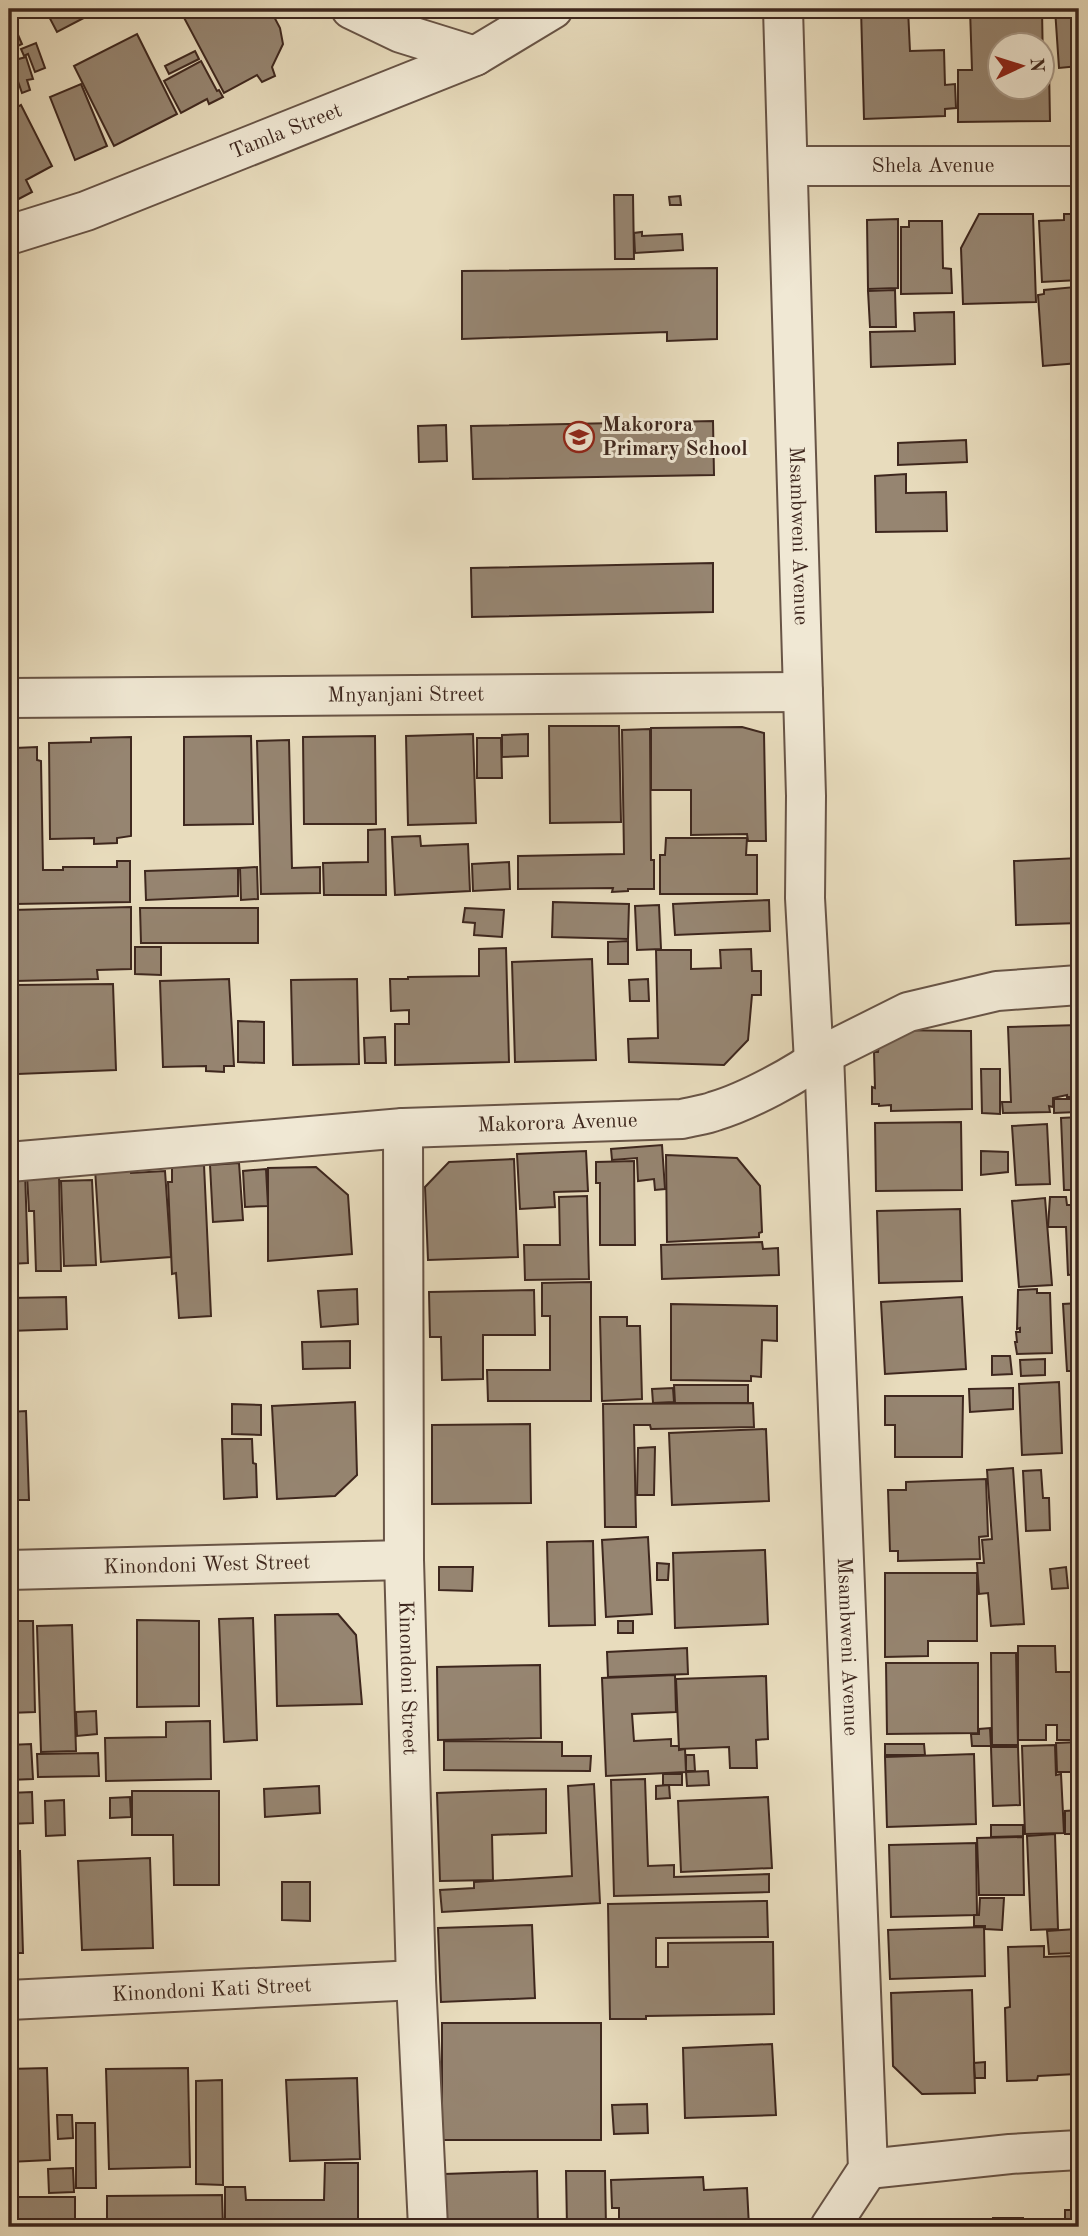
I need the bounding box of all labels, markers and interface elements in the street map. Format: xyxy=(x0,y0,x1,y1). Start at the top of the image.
north arrow xyxy=(986,32,1056,102)
text: N xyxy=(1025,57,1045,73)
street label: Tamla Street xyxy=(227,100,345,163)
street label: Shela Avenue xyxy=(872,156,994,177)
place label: Makorora Primary School xyxy=(602,415,748,460)
school or university icon: Makorora Primary School xyxy=(562,420,596,454)
street label: Msambweni Avenue xyxy=(785,446,812,625)
street label: Mnyanjani Street xyxy=(327,684,485,706)
street label: Makorora Avenue xyxy=(477,1110,638,1136)
street label: Kinondoni West Street xyxy=(103,1552,311,1578)
street label: Msambweni Avenue xyxy=(833,1557,861,1736)
street label: Kinondoni Street xyxy=(395,1600,420,1756)
street label: Kinondoni Kati Street xyxy=(111,1975,312,2005)

